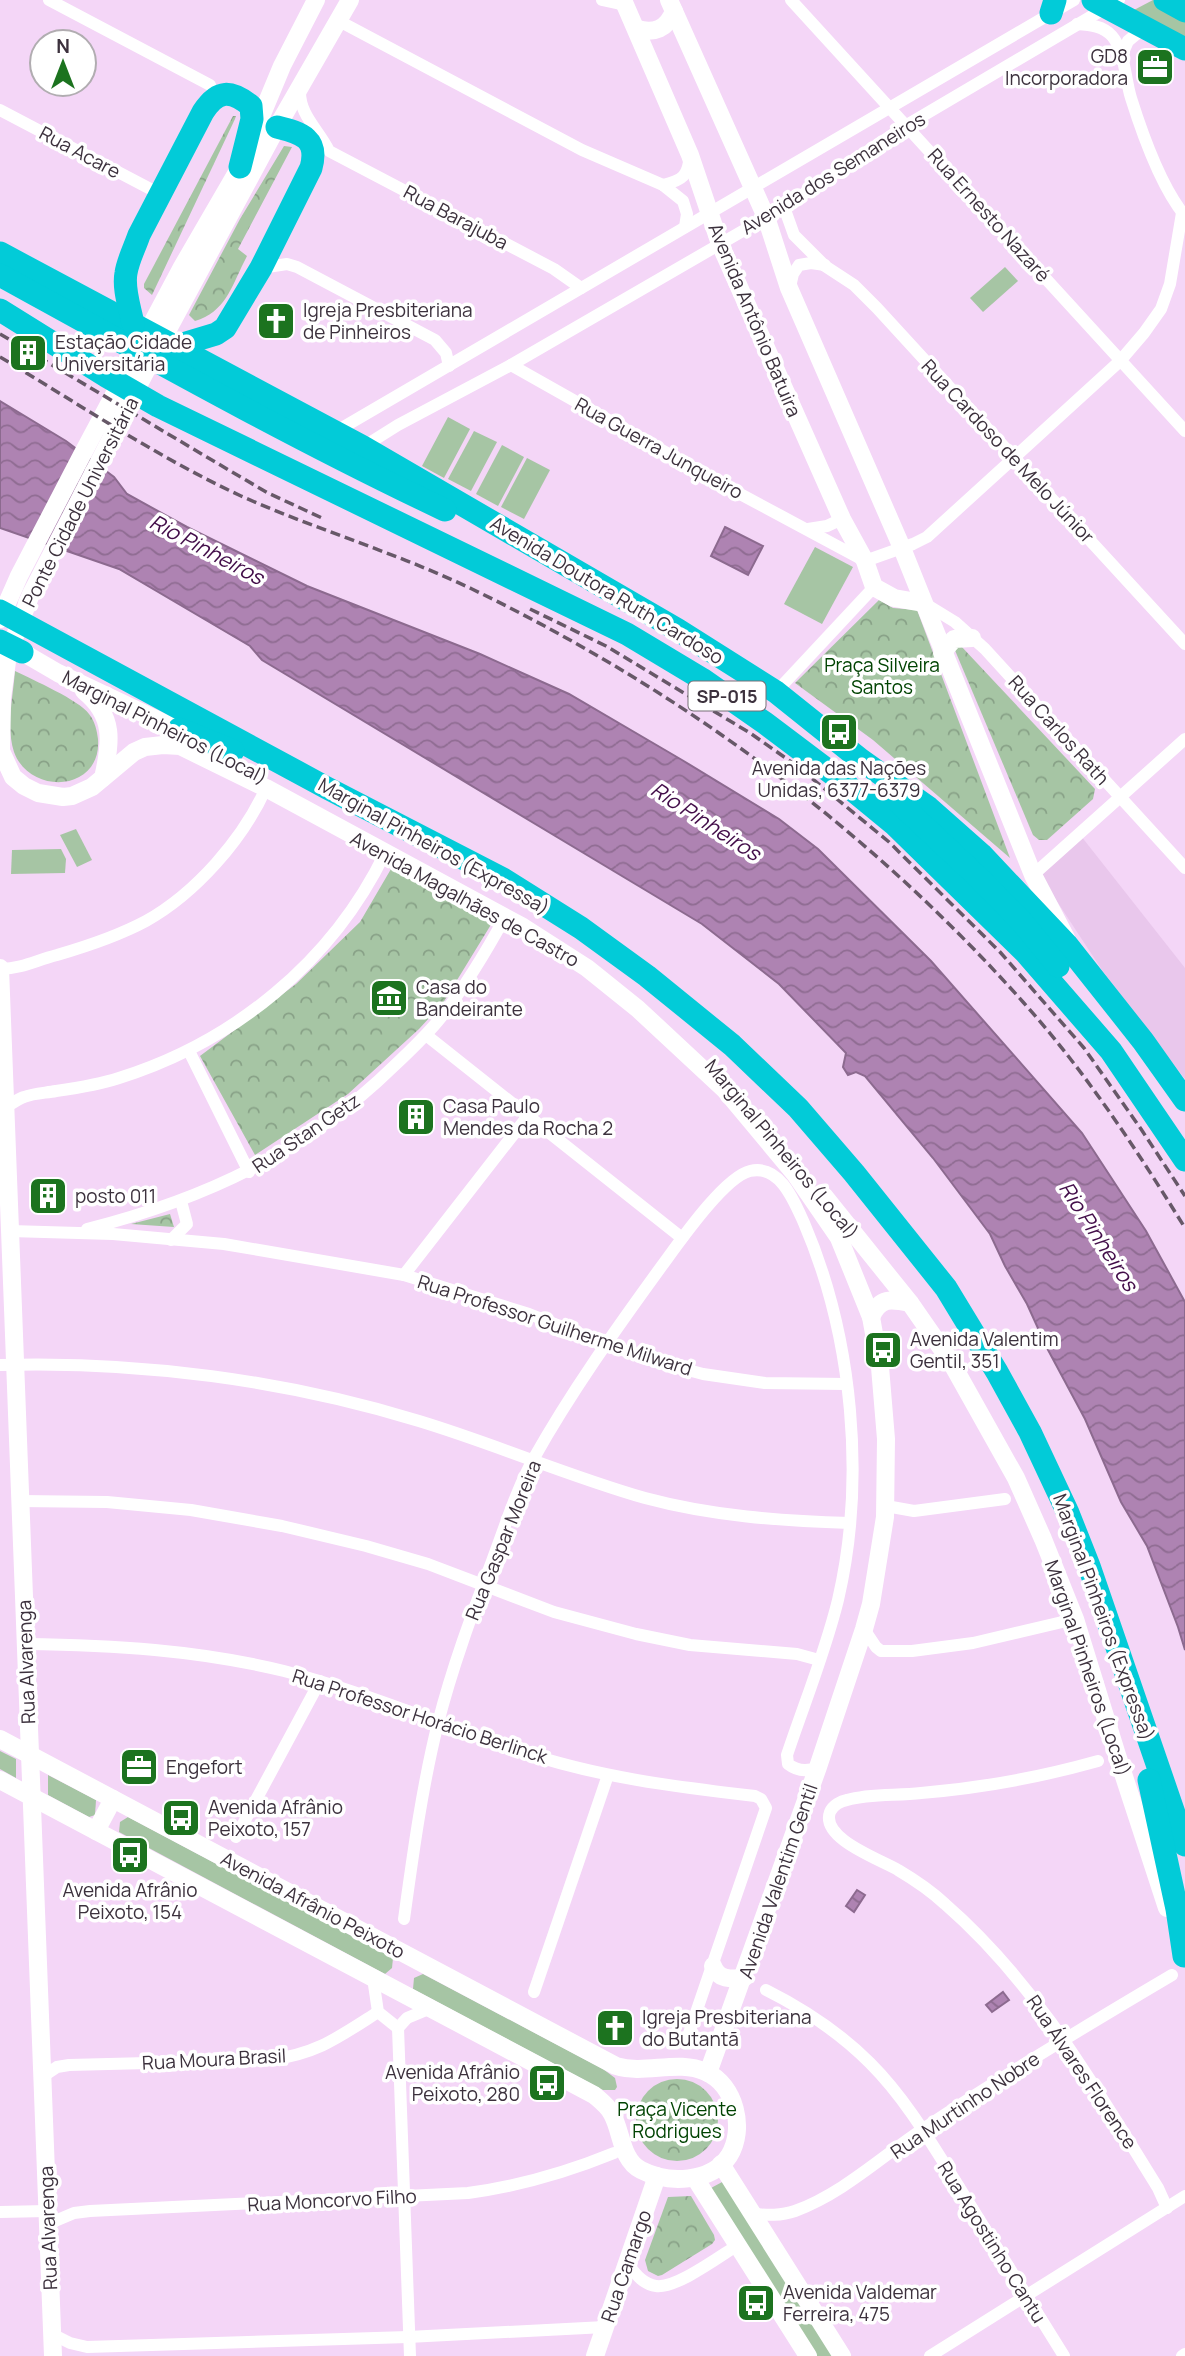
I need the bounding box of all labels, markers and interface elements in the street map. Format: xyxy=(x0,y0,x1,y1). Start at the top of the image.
north arrow xyxy=(28,28,98,98)
text: N xyxy=(56,33,70,59)
place label: GD8 Incorporadora xyxy=(1005,43,1128,91)
office icon: GD8 Incorporadora xyxy=(1134,46,1176,88)
street label: Avenida dos Semaneiros xyxy=(736,106,930,240)
street label: Rua Acare xyxy=(35,120,125,184)
street label: Rua Ernesto Nazaré xyxy=(922,143,1056,287)
street label: Rua Barajuba xyxy=(399,179,513,255)
street label: Avenida Antônio Batuira xyxy=(702,219,808,421)
place label: Igreja Presbiteriana de Pinheiros xyxy=(303,297,472,345)
church icon: Igreja Presbiteriana de Pinheiros xyxy=(255,300,297,342)
place label: Estação Cidade Universitária xyxy=(55,329,192,377)
building icon: Estação Cidade Universitária xyxy=(7,332,49,374)
street label: Rua Cardoso de Melo Júnior xyxy=(916,353,1100,549)
street label: Rua Guerra Junqueiro xyxy=(570,391,748,505)
street label: Ponte Cidade Universitária xyxy=(16,393,144,611)
water label: Rio Pinheiros xyxy=(145,507,271,592)
street label: Avenida Doutora Ruth Cardoso xyxy=(486,510,728,670)
park label: Praça Silveira Santos xyxy=(824,652,940,700)
street label: Marginal Pinheiros (Local) xyxy=(58,664,272,790)
street label: Rua Carlos Rath xyxy=(1003,670,1115,790)
road number: SP-015 xyxy=(688,682,766,710)
bus stop icon: Avenida das Nações Unidas, 6377-6379 xyxy=(818,711,860,753)
place label: Avenida das Nações Unidas, 6377-6379 xyxy=(752,755,926,803)
street label: Marginal Pinheiros (Expressa) xyxy=(314,771,554,921)
water label: Rio Pinheiros xyxy=(646,775,768,868)
street label: Avenida Magalhães de Castro xyxy=(346,825,584,973)
place label: Casa do Bandeirante xyxy=(416,974,523,1022)
museum icon: Casa do Bandeirante xyxy=(368,977,410,1019)
street label: Marginal Pinheiros (Local) xyxy=(699,1054,865,1244)
street label: Rua Stan Getz xyxy=(247,1087,365,1179)
place label: Casa Paulo Mendes da Rocha 2 xyxy=(443,1093,613,1141)
building icon: Casa Paulo Mendes da Rocha 2 xyxy=(395,1096,437,1138)
building icon: posto 011 xyxy=(27,1175,69,1217)
water label: Rio Pinheiros xyxy=(1053,1176,1146,1298)
place label: posto 011 xyxy=(75,1183,156,1209)
street label: Rua Professor Guilherme Milward xyxy=(414,1268,696,1382)
place label: Avenida Valentim Gentil, 351 xyxy=(910,1326,1059,1374)
bus stop icon: Avenida Valentim Gentil, 351 xyxy=(862,1329,904,1371)
street label: Rua Gaspar Moreira xyxy=(459,1456,547,1624)
street label: Marginal Pinheiros (Expressa) xyxy=(1047,1490,1161,1744)
street label: Marginal Pinheiros (Local) xyxy=(1039,1556,1137,1780)
street label: Rua Alvarenga xyxy=(11,1599,41,1725)
street label: Rua Professor Horácio Berlinck xyxy=(289,1662,551,1770)
office icon: Engefort xyxy=(118,1746,160,1788)
place label: Engefort xyxy=(166,1754,243,1780)
street label: Avenida Valentim Gentil xyxy=(732,1780,824,1982)
place label: Avenida Afrânio Peixoto, 157 xyxy=(208,1794,343,1842)
bus stop icon: Avenida Afrânio Peixoto, 157 xyxy=(160,1797,202,1839)
bus stop icon: Avenida Afrânio Peixoto, 154 xyxy=(109,1834,151,1876)
street label: Avenida Afrânio Peixoto xyxy=(216,1845,410,1965)
place label: Avenida Afrânio Peixoto, 154 xyxy=(63,1877,198,1925)
street label: Rua Álvares Florence xyxy=(1021,1990,1143,2154)
place label: Igreja Presbiteriana do Butantã xyxy=(642,2004,811,2052)
church icon: Igreja Presbiteriana do Butantã xyxy=(594,2007,636,2049)
street label: Rua Moura Brasil xyxy=(141,2042,287,2076)
street label: Rua Murtinho Nobre xyxy=(885,2045,1045,2165)
place label: Avenida Afrânio Peixoto, 280 xyxy=(385,2059,520,2107)
bus stop icon: Avenida Afrânio Peixoto, 280 xyxy=(526,2062,568,2104)
park label: Praça Vicente Rodrigues xyxy=(617,2096,737,2144)
street label: Rua Agostinho Cantu xyxy=(932,2156,1052,2328)
street label: Rua Alvarenga xyxy=(33,2165,63,2291)
street label: Rua Moncorvo Filho xyxy=(247,2183,417,2217)
street label: Rua Camargo xyxy=(595,2206,657,2326)
place label: Avenida Valdemar Ferreira, 475 xyxy=(783,2279,937,2327)
bus stop icon: Avenida Valdemar Ferreira, 475 xyxy=(735,2282,777,2324)

